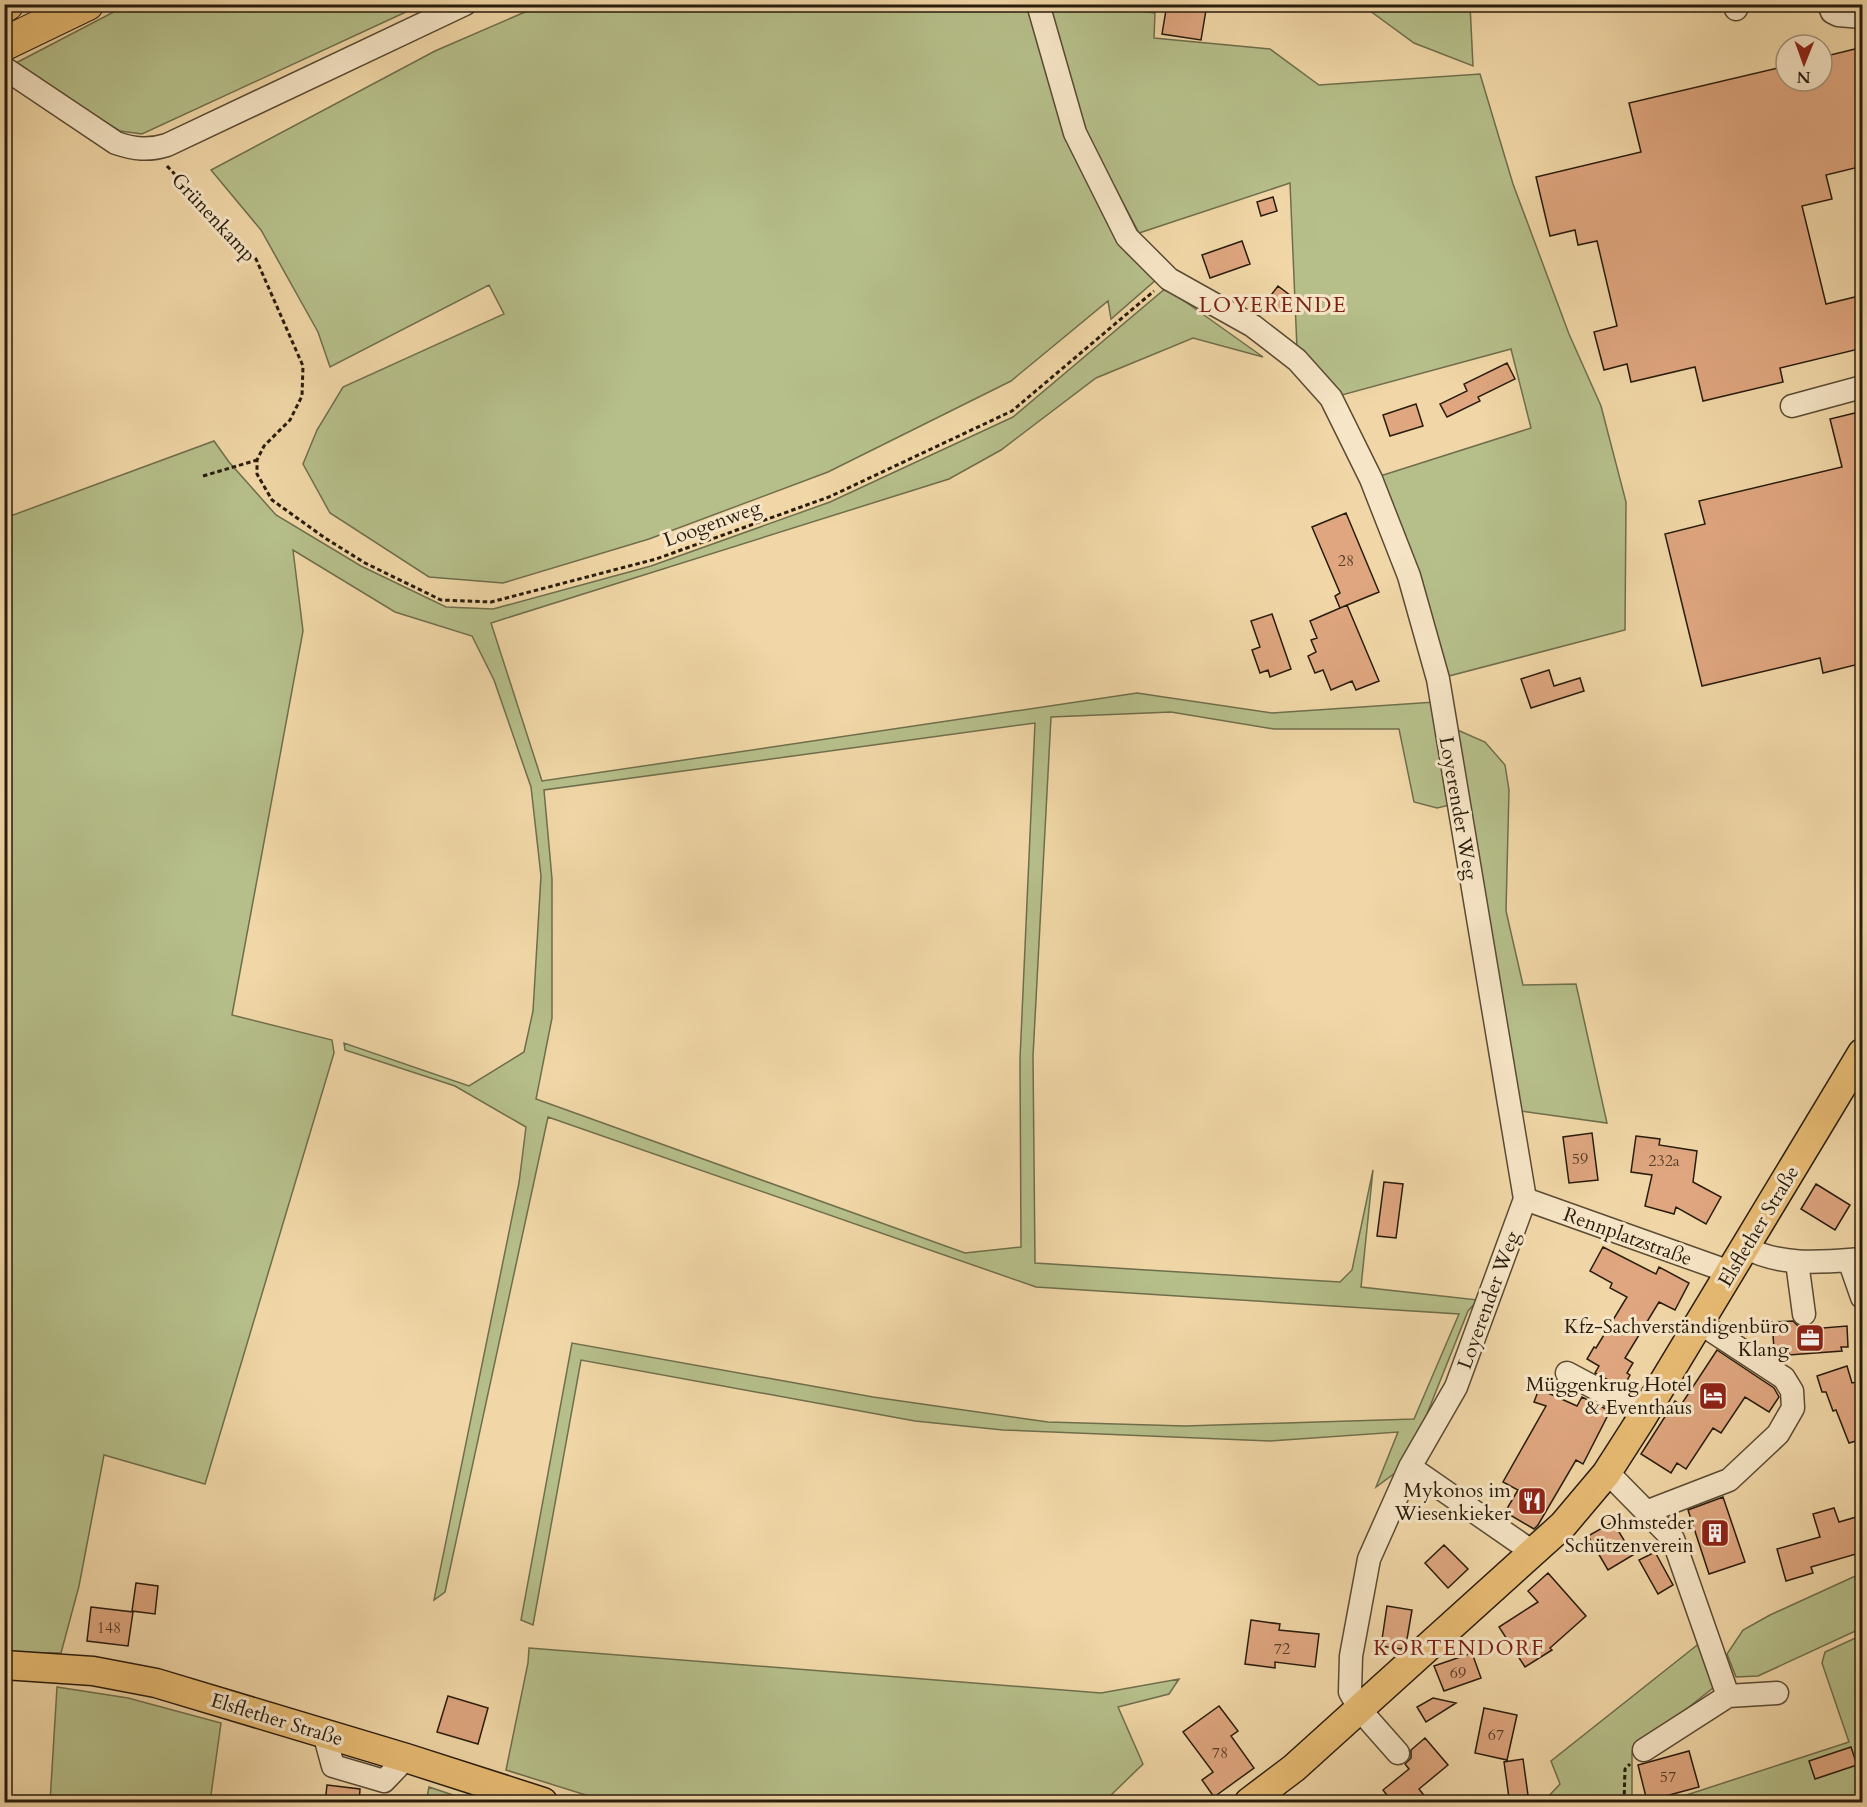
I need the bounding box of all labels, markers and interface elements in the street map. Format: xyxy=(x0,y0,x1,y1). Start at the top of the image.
north arrow xyxy=(1774,33,1834,93)
text: N xyxy=(1797,66,1811,88)
street label: Grünenkamp xyxy=(165,167,262,268)
district label: LOYERENDE xyxy=(1199,291,1347,320)
street label: Loogenweg xyxy=(660,493,765,554)
house number: 28 xyxy=(1338,550,1354,572)
street label: Loyerender Weg xyxy=(1433,734,1485,883)
house number: 59 xyxy=(1572,1148,1588,1170)
house number: 232a xyxy=(1648,1150,1680,1172)
street label: Elsflether Straße xyxy=(1712,1161,1805,1292)
street label: Rennplatzstraße xyxy=(1560,1201,1696,1272)
street label: Loyerender Weg xyxy=(1451,1227,1526,1373)
place label: Kfz-Sachverständigenbüro Klang xyxy=(1564,1313,1790,1363)
office icon: Kfz-Sachverständigenbüro Klang xyxy=(1794,1322,1826,1354)
place label: Müggenkrug Hotel & Eventhaus xyxy=(1526,1371,1692,1421)
hotel icon: Müggenkrug Hotel & Eventhaus xyxy=(1697,1380,1729,1412)
place label: Mykonos im Wiesenkieker xyxy=(1394,1477,1512,1527)
restaurant icon: Mykonos im Wiesenkieker xyxy=(1516,1485,1548,1517)
place label: Ohmsteder Schützenverein xyxy=(1565,1509,1695,1559)
building icon: Ohmsteder Schützenverein xyxy=(1699,1517,1731,1549)
house number: 148 xyxy=(97,1617,121,1639)
district label: KORTENDORF xyxy=(1373,1634,1545,1663)
house number: 72 xyxy=(1274,1638,1290,1660)
house number: 69 xyxy=(1450,1662,1466,1684)
street label: Elsflether Straße xyxy=(207,1687,346,1752)
house number: 67 xyxy=(1488,1724,1504,1746)
house number: 78 xyxy=(1212,1742,1228,1764)
house number: 57 xyxy=(1660,1766,1676,1788)

